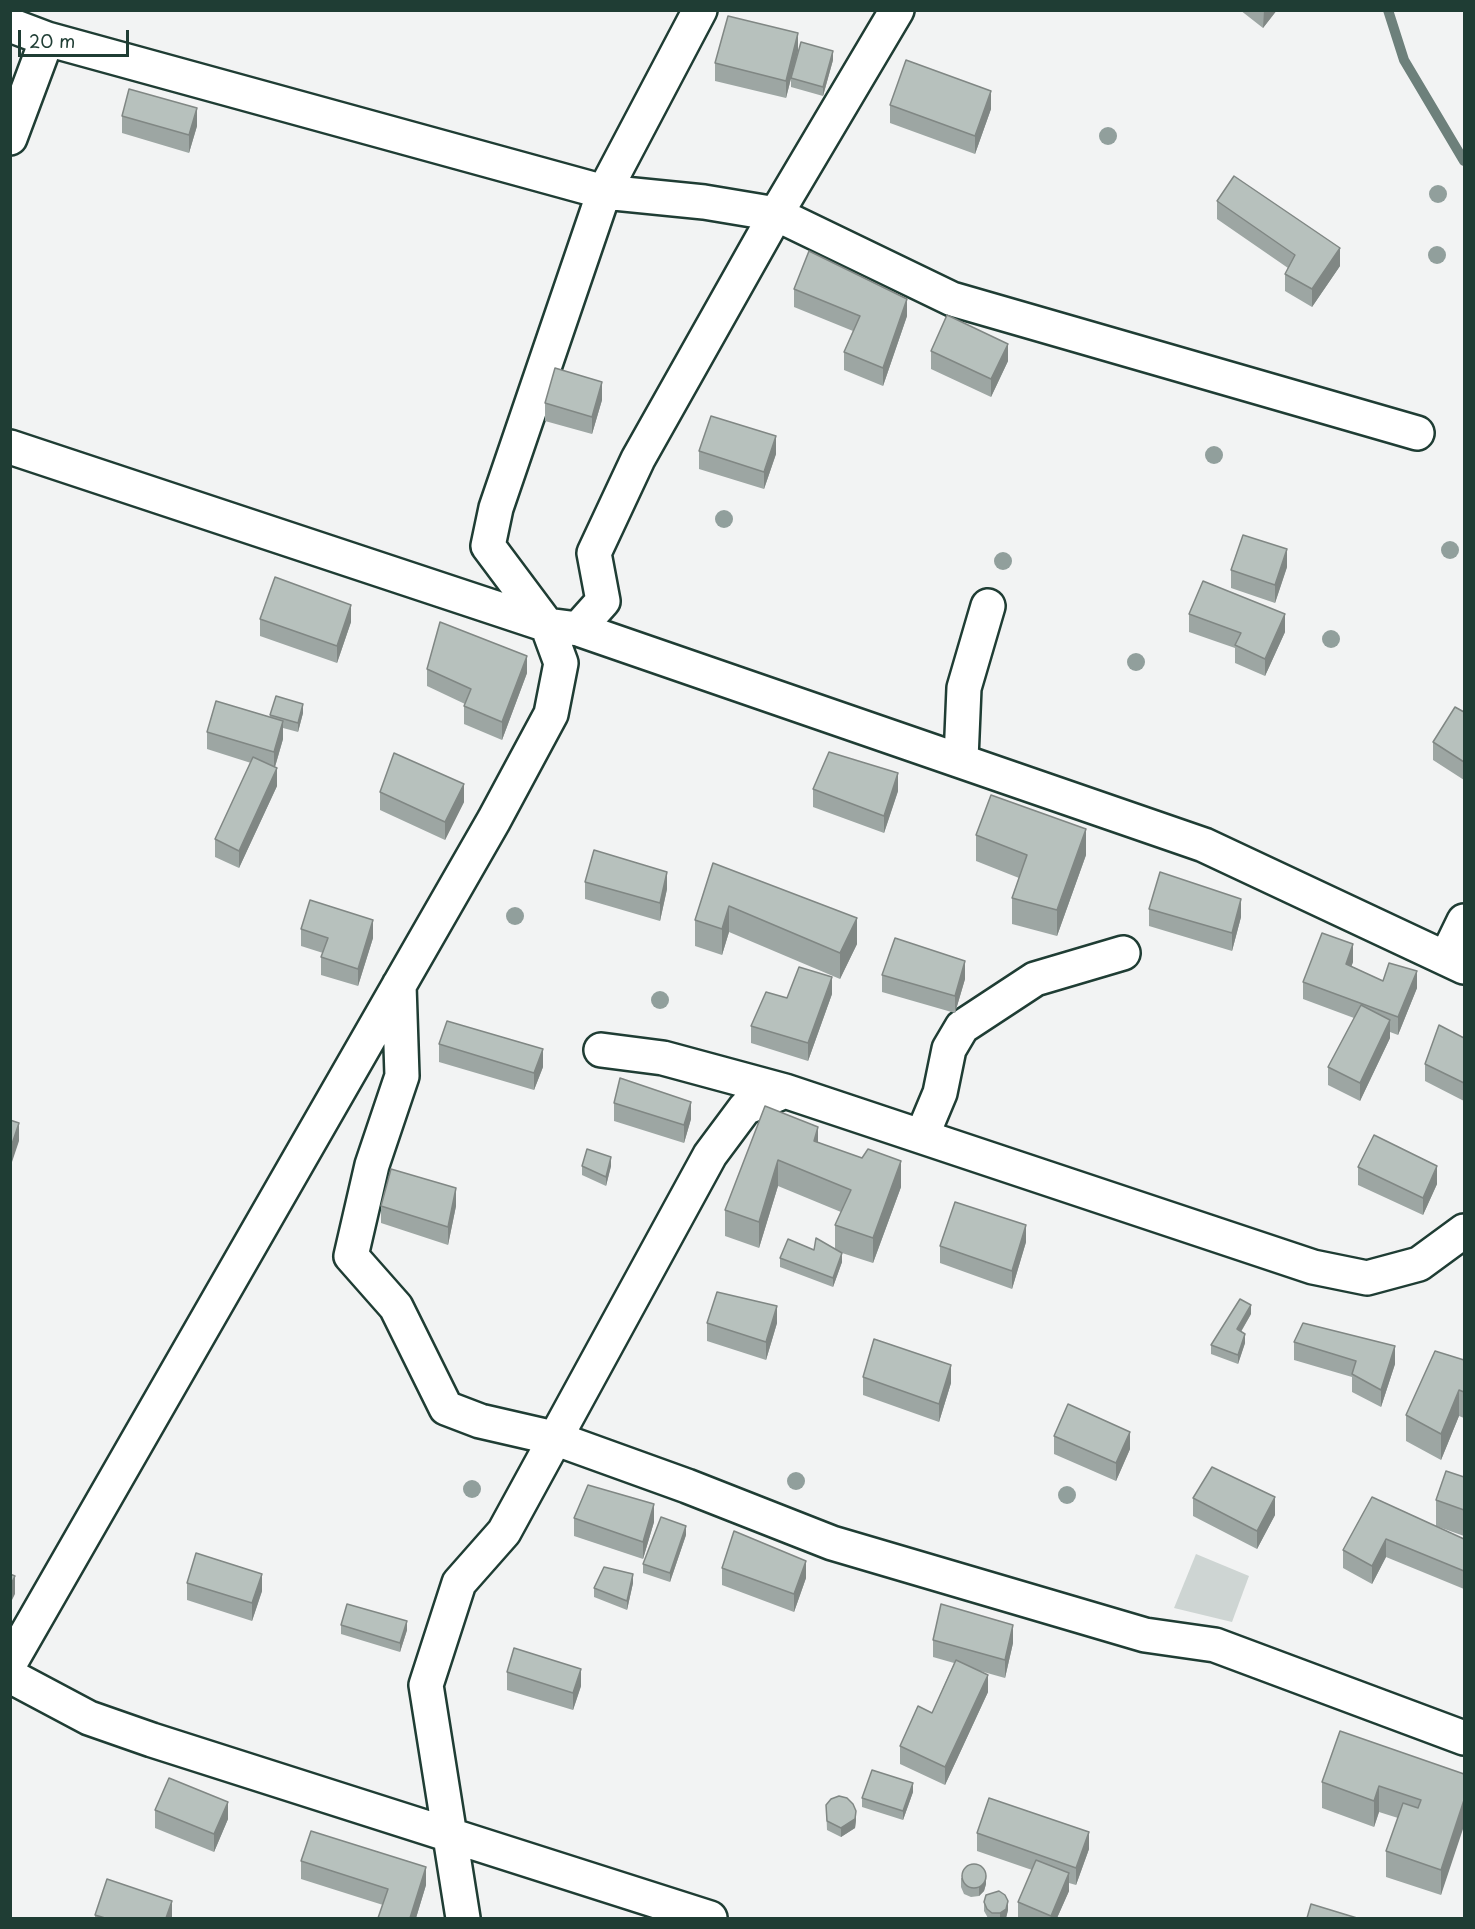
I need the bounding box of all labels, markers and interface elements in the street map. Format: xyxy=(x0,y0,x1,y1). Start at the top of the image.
scale bar xyxy=(21,18,132,56)
text: 20 m xyxy=(29,27,75,54)

